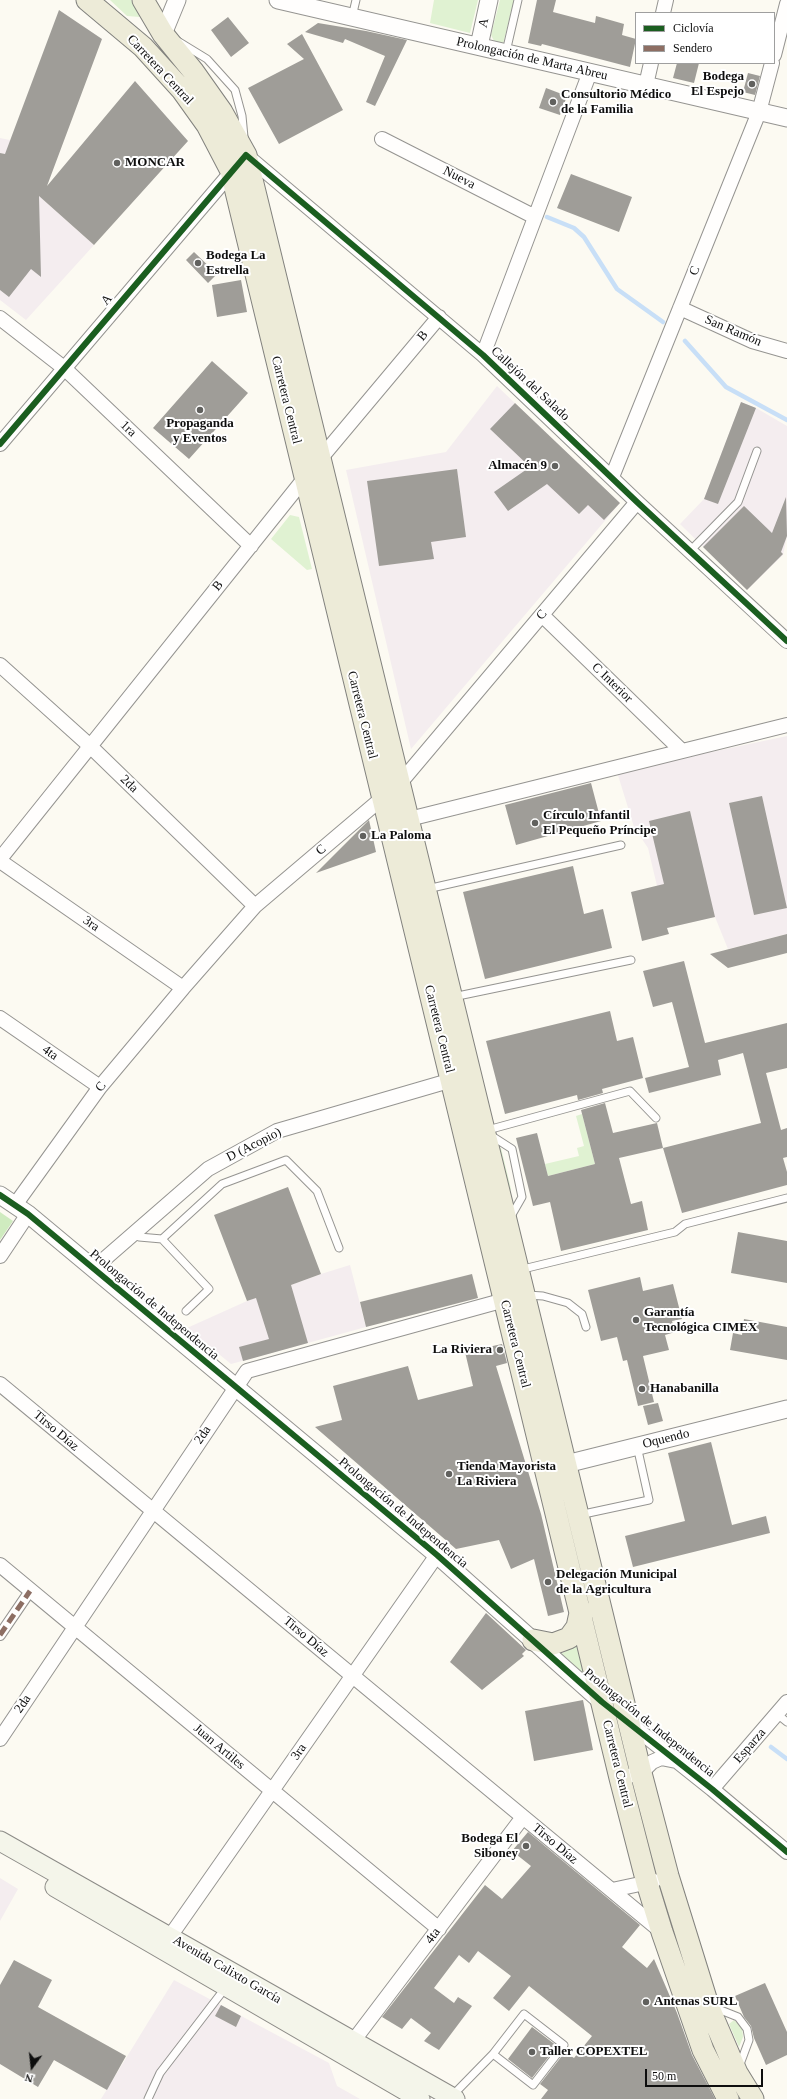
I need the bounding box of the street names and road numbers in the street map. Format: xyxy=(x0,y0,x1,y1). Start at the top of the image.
street label: A xyxy=(475,17,493,29)
street label: Carretera Central xyxy=(124,32,196,108)
street label: Prolongación de Marta Abreu xyxy=(455,34,609,84)
street label: Nueva xyxy=(440,163,478,193)
street label: C xyxy=(686,264,704,278)
street label: A xyxy=(98,291,116,309)
street label: San Ramón xyxy=(702,312,764,350)
street label: B xyxy=(414,328,432,344)
street label: Callejón del Salado xyxy=(487,344,573,424)
street label: Carretera Central xyxy=(268,355,304,445)
street label: 1ra xyxy=(117,418,139,440)
street label: B xyxy=(209,578,227,594)
street label: C xyxy=(533,607,551,623)
street label: C Interior xyxy=(588,660,636,706)
street label: Carretera Central xyxy=(344,670,380,760)
street label: 2da xyxy=(117,772,141,796)
street label: C xyxy=(313,841,329,859)
street label: 3ra xyxy=(80,913,102,935)
street label: Carretera Central xyxy=(421,984,457,1074)
street label: 4ta xyxy=(39,1042,61,1064)
street label: C xyxy=(92,1079,110,1095)
street label: D (Acopio) xyxy=(224,1125,284,1165)
street label: Prolongación de Independencia xyxy=(86,1246,222,1364)
street label: Carretera Central xyxy=(497,1299,533,1389)
street label: Tirso Díaz xyxy=(30,1407,82,1455)
street label: 2da xyxy=(191,1423,215,1447)
street label: Oquendo xyxy=(641,1426,691,1452)
street label: Prolongación de Independencia xyxy=(335,1454,471,1572)
street label: Tirso Díaz xyxy=(280,1613,332,1661)
street label: Prolongación de Independencia xyxy=(580,1665,718,1781)
street label: 2da xyxy=(11,1692,35,1716)
street label: Carretera Central xyxy=(599,1719,635,1809)
street label: Juan Artiles xyxy=(190,1721,248,1773)
street label: Esparza xyxy=(731,1725,769,1767)
street label: 3ra xyxy=(288,1741,310,1763)
street label: Tirso Díaz xyxy=(529,1820,581,1868)
street label: 4ta xyxy=(422,1925,444,1947)
street label: Avenida Calixto García xyxy=(170,1933,284,2007)

